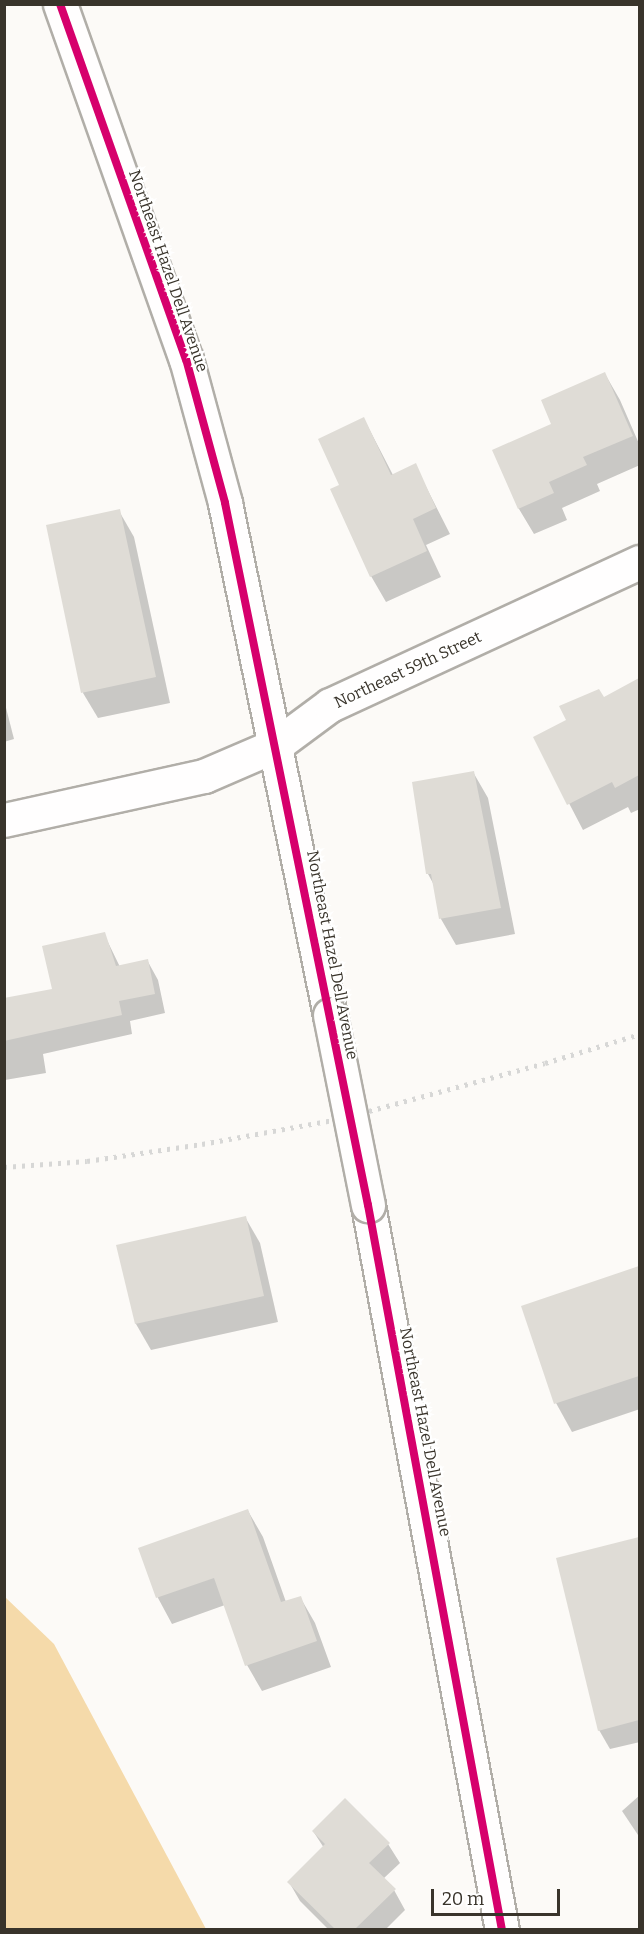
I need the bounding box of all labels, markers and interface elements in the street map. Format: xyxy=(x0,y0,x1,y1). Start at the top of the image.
street label: Northeast Hazel Dell Avenue xyxy=(124,167,212,375)
street label: Northeast 59th Street xyxy=(331,627,485,713)
street label: Northeast Hazel Dell Avenue xyxy=(302,849,362,1061)
street label: Northeast Hazel Dell Avenue xyxy=(395,1326,455,1538)
scale bar xyxy=(434,1877,563,1915)
text: 20 m xyxy=(442,1888,484,1910)

